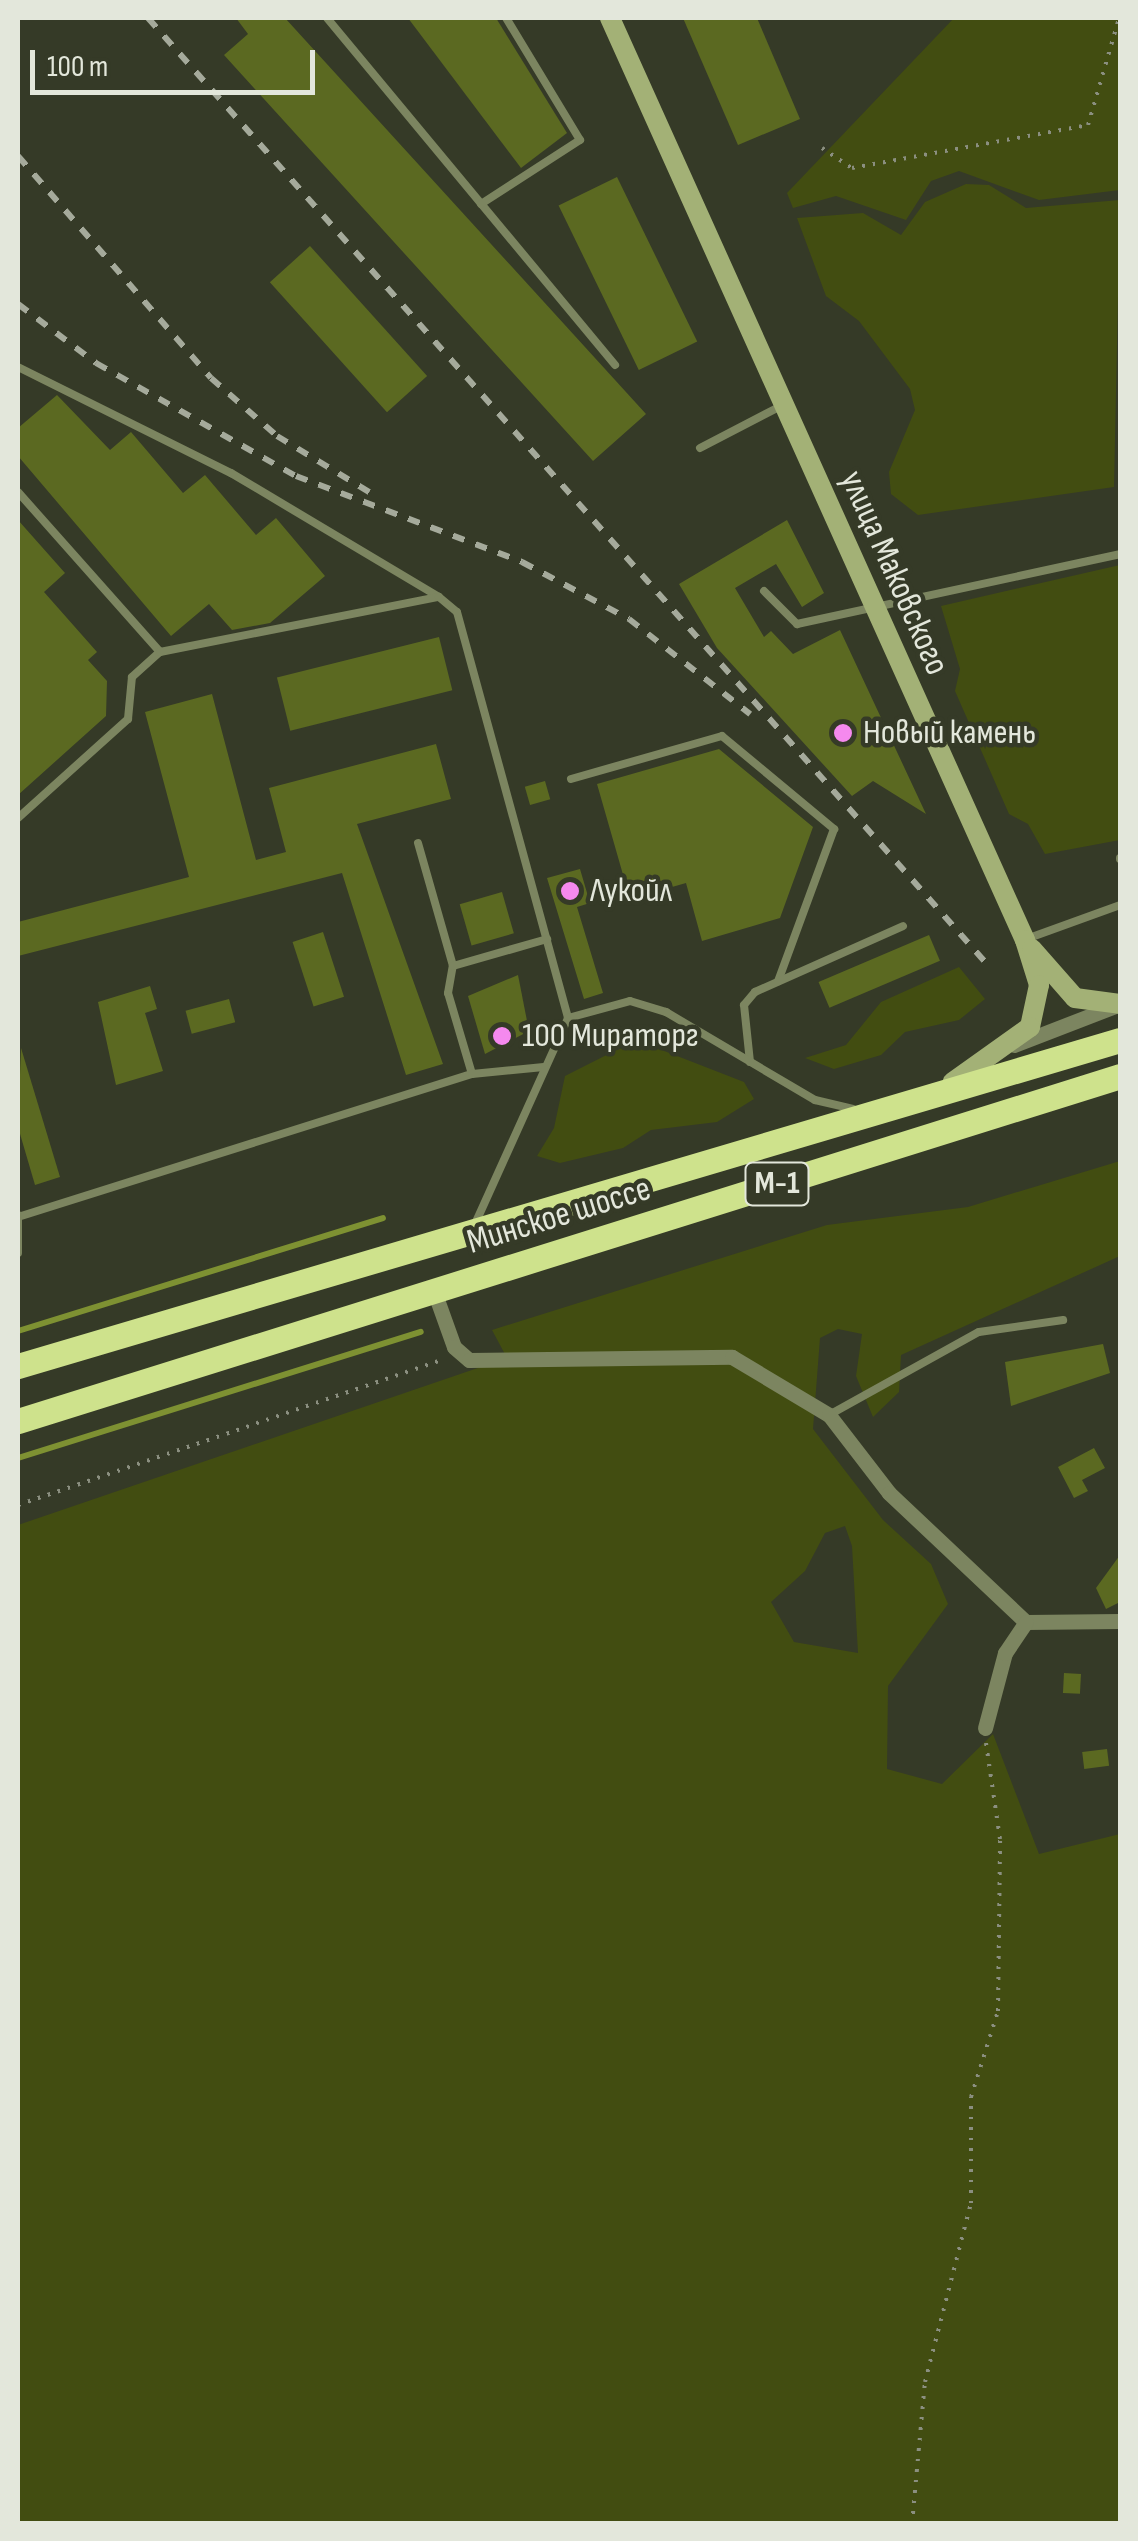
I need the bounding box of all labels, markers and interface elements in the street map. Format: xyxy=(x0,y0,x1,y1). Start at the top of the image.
scale bar xyxy=(35,30,320,92)
text: 100 m xyxy=(47,49,108,85)
street label: улица Маковского xyxy=(830,464,958,682)
place label: Новый камень xyxy=(863,712,1036,754)
marker: Новый камень xyxy=(832,722,854,744)
place label: Лукойл xyxy=(590,870,672,912)
marker: Лукойл xyxy=(559,880,581,902)
place label: 100 Мираторг xyxy=(522,1015,699,1057)
marker: 100 Мираторг xyxy=(491,1025,513,1047)
road number: М-1 xyxy=(742,1157,812,1211)
street label: Минское шоссе xyxy=(462,1168,656,1264)

